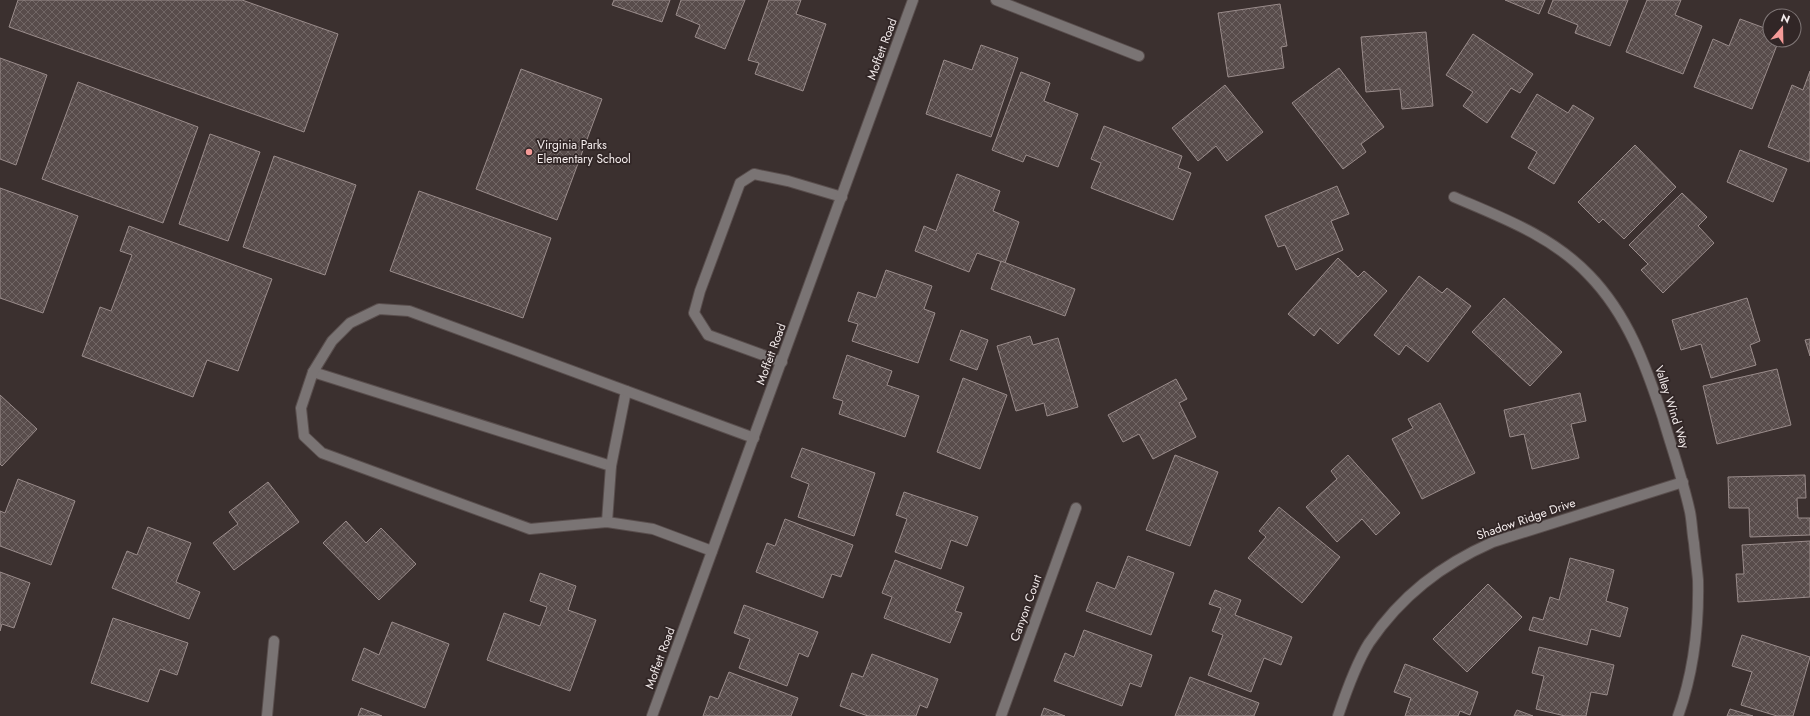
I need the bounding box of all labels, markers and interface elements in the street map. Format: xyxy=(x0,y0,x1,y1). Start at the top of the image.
north arrow xyxy=(1762,8,1802,48)
text: N xyxy=(1779,10,1792,28)
street label: Moffett Road xyxy=(863,16,901,82)
place label: Virginia Parks Elementary School xyxy=(537,136,631,168)
marker: Virginia Parks Elementary School xyxy=(524,147,534,157)
street label: Moffett Road xyxy=(752,321,790,387)
street label: Valley Wind Way xyxy=(1650,363,1694,452)
street label: Shadow Ridge Drive xyxy=(1474,494,1578,544)
street label: Canyon Court xyxy=(1006,572,1046,644)
street label: Moffett Road xyxy=(641,625,679,691)

